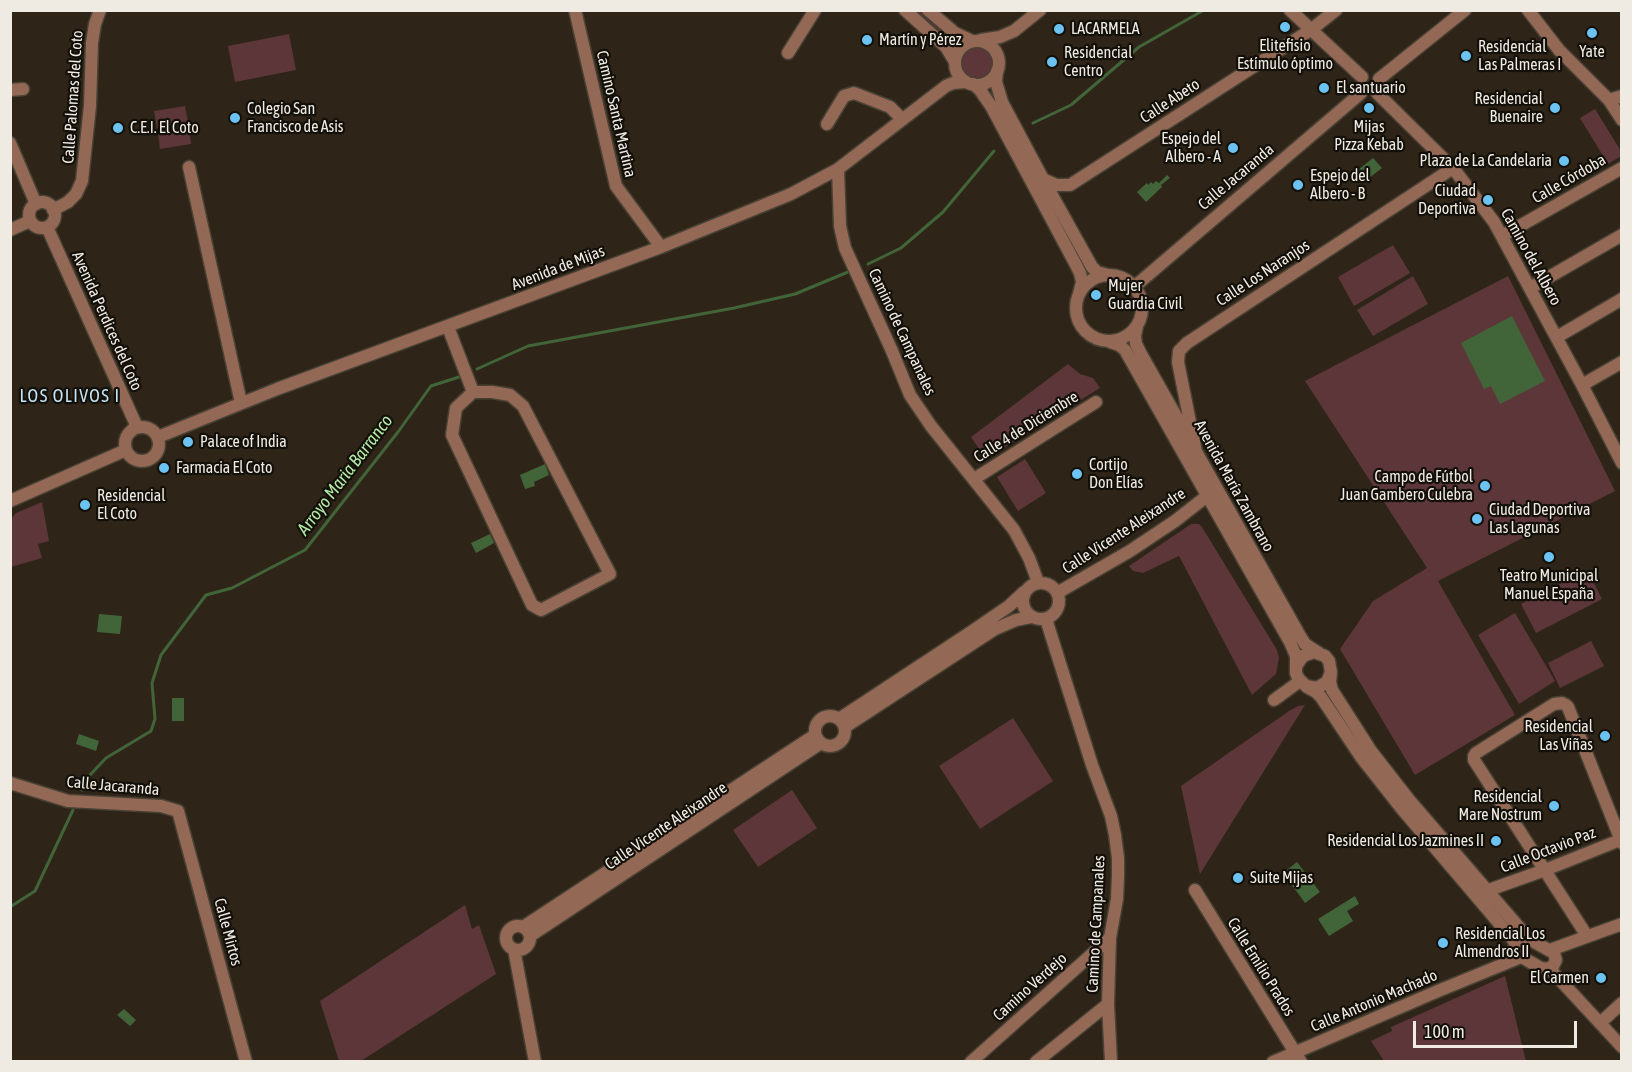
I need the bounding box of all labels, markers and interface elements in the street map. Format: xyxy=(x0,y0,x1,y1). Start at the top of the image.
place label: LACARMELA xyxy=(1071,19,1140,39)
marker: Elitefisio Estímulo óptimo xyxy=(1278,20,1292,34)
marker: LACARMELA xyxy=(1052,22,1066,36)
marker: Yate xyxy=(1585,26,1599,40)
street label: Calle Palomas del Coto xyxy=(59,30,87,164)
place label: Martín y Pérez xyxy=(879,30,961,50)
marker: Martín y Pérez xyxy=(860,33,874,47)
place label: Elitefisio Estímulo óptimo xyxy=(1237,36,1333,74)
place label: Residencial Las Palmeras I xyxy=(1478,37,1561,75)
place label: Yate xyxy=(1579,42,1605,62)
place label: Residencial Centro xyxy=(1064,43,1132,81)
street label: Camino Santa Martina xyxy=(592,49,640,179)
marker: Residencial Las Palmeras I xyxy=(1459,49,1473,63)
marker: Residencial Centro xyxy=(1045,55,1059,69)
street label: Calle Abeto xyxy=(1137,75,1203,127)
place label: El santuario xyxy=(1336,78,1406,98)
marker: El santuario xyxy=(1317,81,1331,95)
place label: Residencial Buenaire xyxy=(1475,89,1543,127)
place label: Colegio San Francisco de Asis xyxy=(247,99,343,137)
marker: Mijas Pizza Kebab xyxy=(1362,101,1376,115)
marker: Residencial Buenaire xyxy=(1548,101,1562,115)
marker: Colegio San Francisco de Asis xyxy=(228,111,242,125)
place label: Mijas Pizza Kebab xyxy=(1334,117,1404,155)
place label: C.E.I. El Coto xyxy=(130,118,199,138)
marker: C.E.I. El Coto xyxy=(111,121,125,135)
place label: Espejo del Albero - A xyxy=(1161,129,1221,167)
street label: Calle Jacaranda xyxy=(1194,140,1278,214)
marker: Espejo del Albero - A xyxy=(1226,141,1240,155)
street label: Calle Córdoba xyxy=(1529,150,1609,208)
place label: Plaza de La Candelaria xyxy=(1419,151,1552,171)
marker: Plaza de La Candelaria xyxy=(1557,154,1571,168)
place label: Espejo del Albero - B xyxy=(1310,166,1370,204)
marker: Espejo del Albero - B xyxy=(1291,178,1305,192)
place label: Ciudad Deportiva xyxy=(1418,181,1476,219)
marker: Ciudad Deportiva xyxy=(1481,193,1495,207)
street label: Camino del Albero xyxy=(1496,205,1566,309)
street label: Calle Los Naranjos xyxy=(1213,236,1313,310)
street label: Avenida de Mijas xyxy=(509,241,607,295)
street label: Avenida Perdices del Coto xyxy=(68,249,146,393)
street label: Camino de Campanales xyxy=(864,266,940,398)
place label: Mujer Guardia Civil xyxy=(1108,276,1183,314)
marker: Mujer Guardia Civil xyxy=(1089,288,1103,302)
district label: LOS OLIVOS I xyxy=(20,385,120,407)
street label: Calle 4 de Diciembre xyxy=(970,387,1082,467)
water label: Arroyo Maria Barranco xyxy=(293,410,397,540)
street label: Avenida María Zambrano xyxy=(1190,417,1278,555)
place label: Palace of India xyxy=(200,432,287,452)
marker: Palace of India xyxy=(181,435,195,449)
place label: Cortijo Don Elías xyxy=(1089,455,1143,493)
place label: Farmacia El Coto xyxy=(176,458,272,478)
marker: Farmacia El Coto xyxy=(157,461,171,475)
marker: Cortijo Don Elías xyxy=(1070,467,1084,481)
place label: Campo de Fútbol Juan Gambero Culebra xyxy=(1340,467,1473,505)
marker: Campo de Fútbol Juan Gambero Culebra xyxy=(1478,479,1492,493)
street label: Calle Vicente Aleixandre xyxy=(1059,484,1189,578)
place label: Residencial El Coto xyxy=(97,486,165,524)
marker: Residencial El Coto xyxy=(78,498,92,512)
place label: Ciudad Deportiva Las Lagunas xyxy=(1489,500,1590,538)
marker: Ciudad Deportiva Las Lagunas xyxy=(1470,512,1484,526)
marker: Teatro Municipal Manuel España xyxy=(1542,550,1556,564)
place label: Teatro Municipal Manuel España xyxy=(1500,566,1598,604)
place label: Residencial Las Viñas xyxy=(1525,717,1593,755)
marker: Residencial Las Viñas xyxy=(1598,729,1612,743)
street label: Calle Jacaranda xyxy=(66,772,160,800)
street label: Calle Vicente Aleixandre xyxy=(601,778,731,874)
place label: Residencial Mare Nostrum xyxy=(1458,787,1542,825)
marker: Residencial Mare Nostrum xyxy=(1547,799,1561,813)
street label: Calle Octavio Paz xyxy=(1498,823,1598,877)
place label: Residencial Los Jazmines II xyxy=(1327,831,1484,851)
marker: Residencial Los Jazmines II xyxy=(1489,834,1503,848)
street label: Camino de Campanales xyxy=(1083,855,1109,993)
place label: Suite Mijas xyxy=(1250,868,1313,888)
marker: Suite Mijas xyxy=(1231,871,1245,885)
street label: Calle Mirtos xyxy=(210,896,246,968)
street label: Calle Emilio Prados xyxy=(1223,914,1299,1020)
place label: Residencial Los Almendros II xyxy=(1455,924,1545,962)
marker: Residencial Los Almendros II xyxy=(1436,936,1450,950)
street label: Camino Verdejo xyxy=(989,949,1071,1025)
street label: Calle Antonio Machado xyxy=(1308,966,1440,1036)
place label: El Carmen xyxy=(1530,968,1589,988)
marker: El Carmen xyxy=(1594,971,1608,985)
scale bar xyxy=(1416,1009,1580,1047)
text: 100 m xyxy=(1424,1021,1465,1042)

